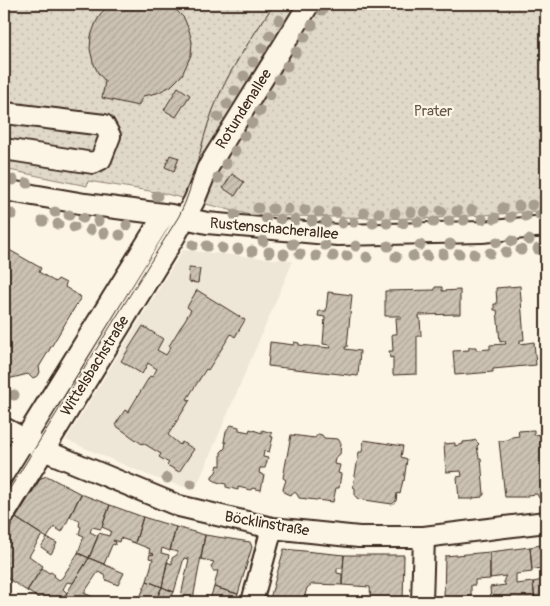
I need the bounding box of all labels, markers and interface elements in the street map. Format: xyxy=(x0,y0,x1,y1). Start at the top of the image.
street label: Rotundenallee xyxy=(212,65,276,153)
park label: Prater xyxy=(414,102,453,121)
street label: Rustenschacherallee xyxy=(209,214,340,244)
street label: Wittelsbachstraße xyxy=(57,312,134,420)
street label: Böcklinstraße xyxy=(223,507,311,541)

